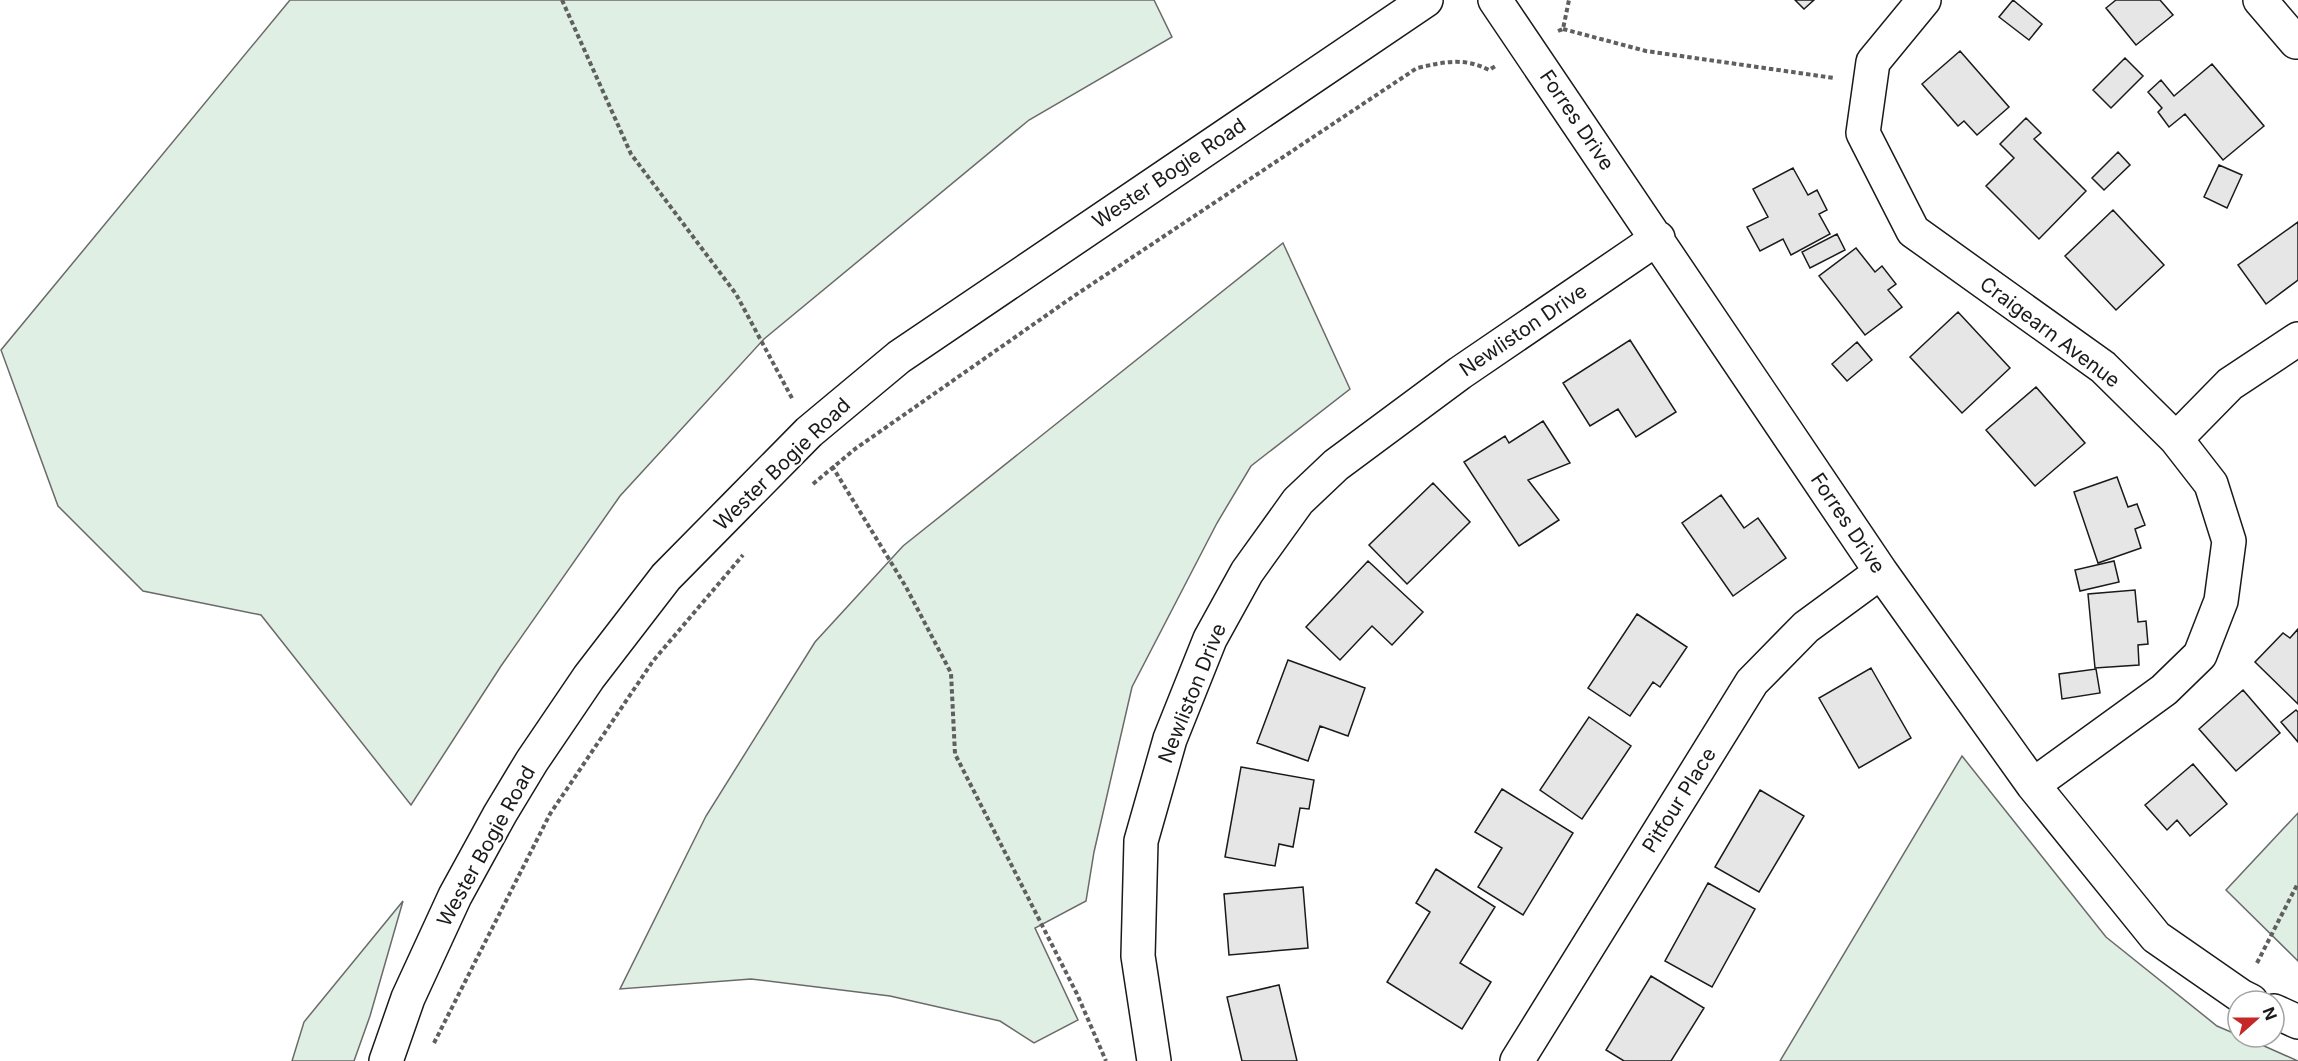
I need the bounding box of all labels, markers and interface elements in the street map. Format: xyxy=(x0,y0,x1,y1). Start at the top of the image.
street label: Forres Drive xyxy=(1535,65,1619,175)
street label: Wester Bogie Road xyxy=(1088,113,1250,233)
street label: Craigearn Avenue xyxy=(1975,272,2125,392)
street label: Newliston Drive xyxy=(1455,279,1591,381)
street label: Wester Bogie Road xyxy=(709,393,855,535)
street label: Forres Drive xyxy=(1806,468,1890,578)
street label: Newliston Drive xyxy=(1153,620,1231,766)
street label: Pitfour Place xyxy=(1637,743,1721,857)
street label: Wester Bogie Road xyxy=(432,762,540,930)
north arrow xyxy=(2226,989,2286,1049)
text: N xyxy=(2258,1004,2282,1023)

